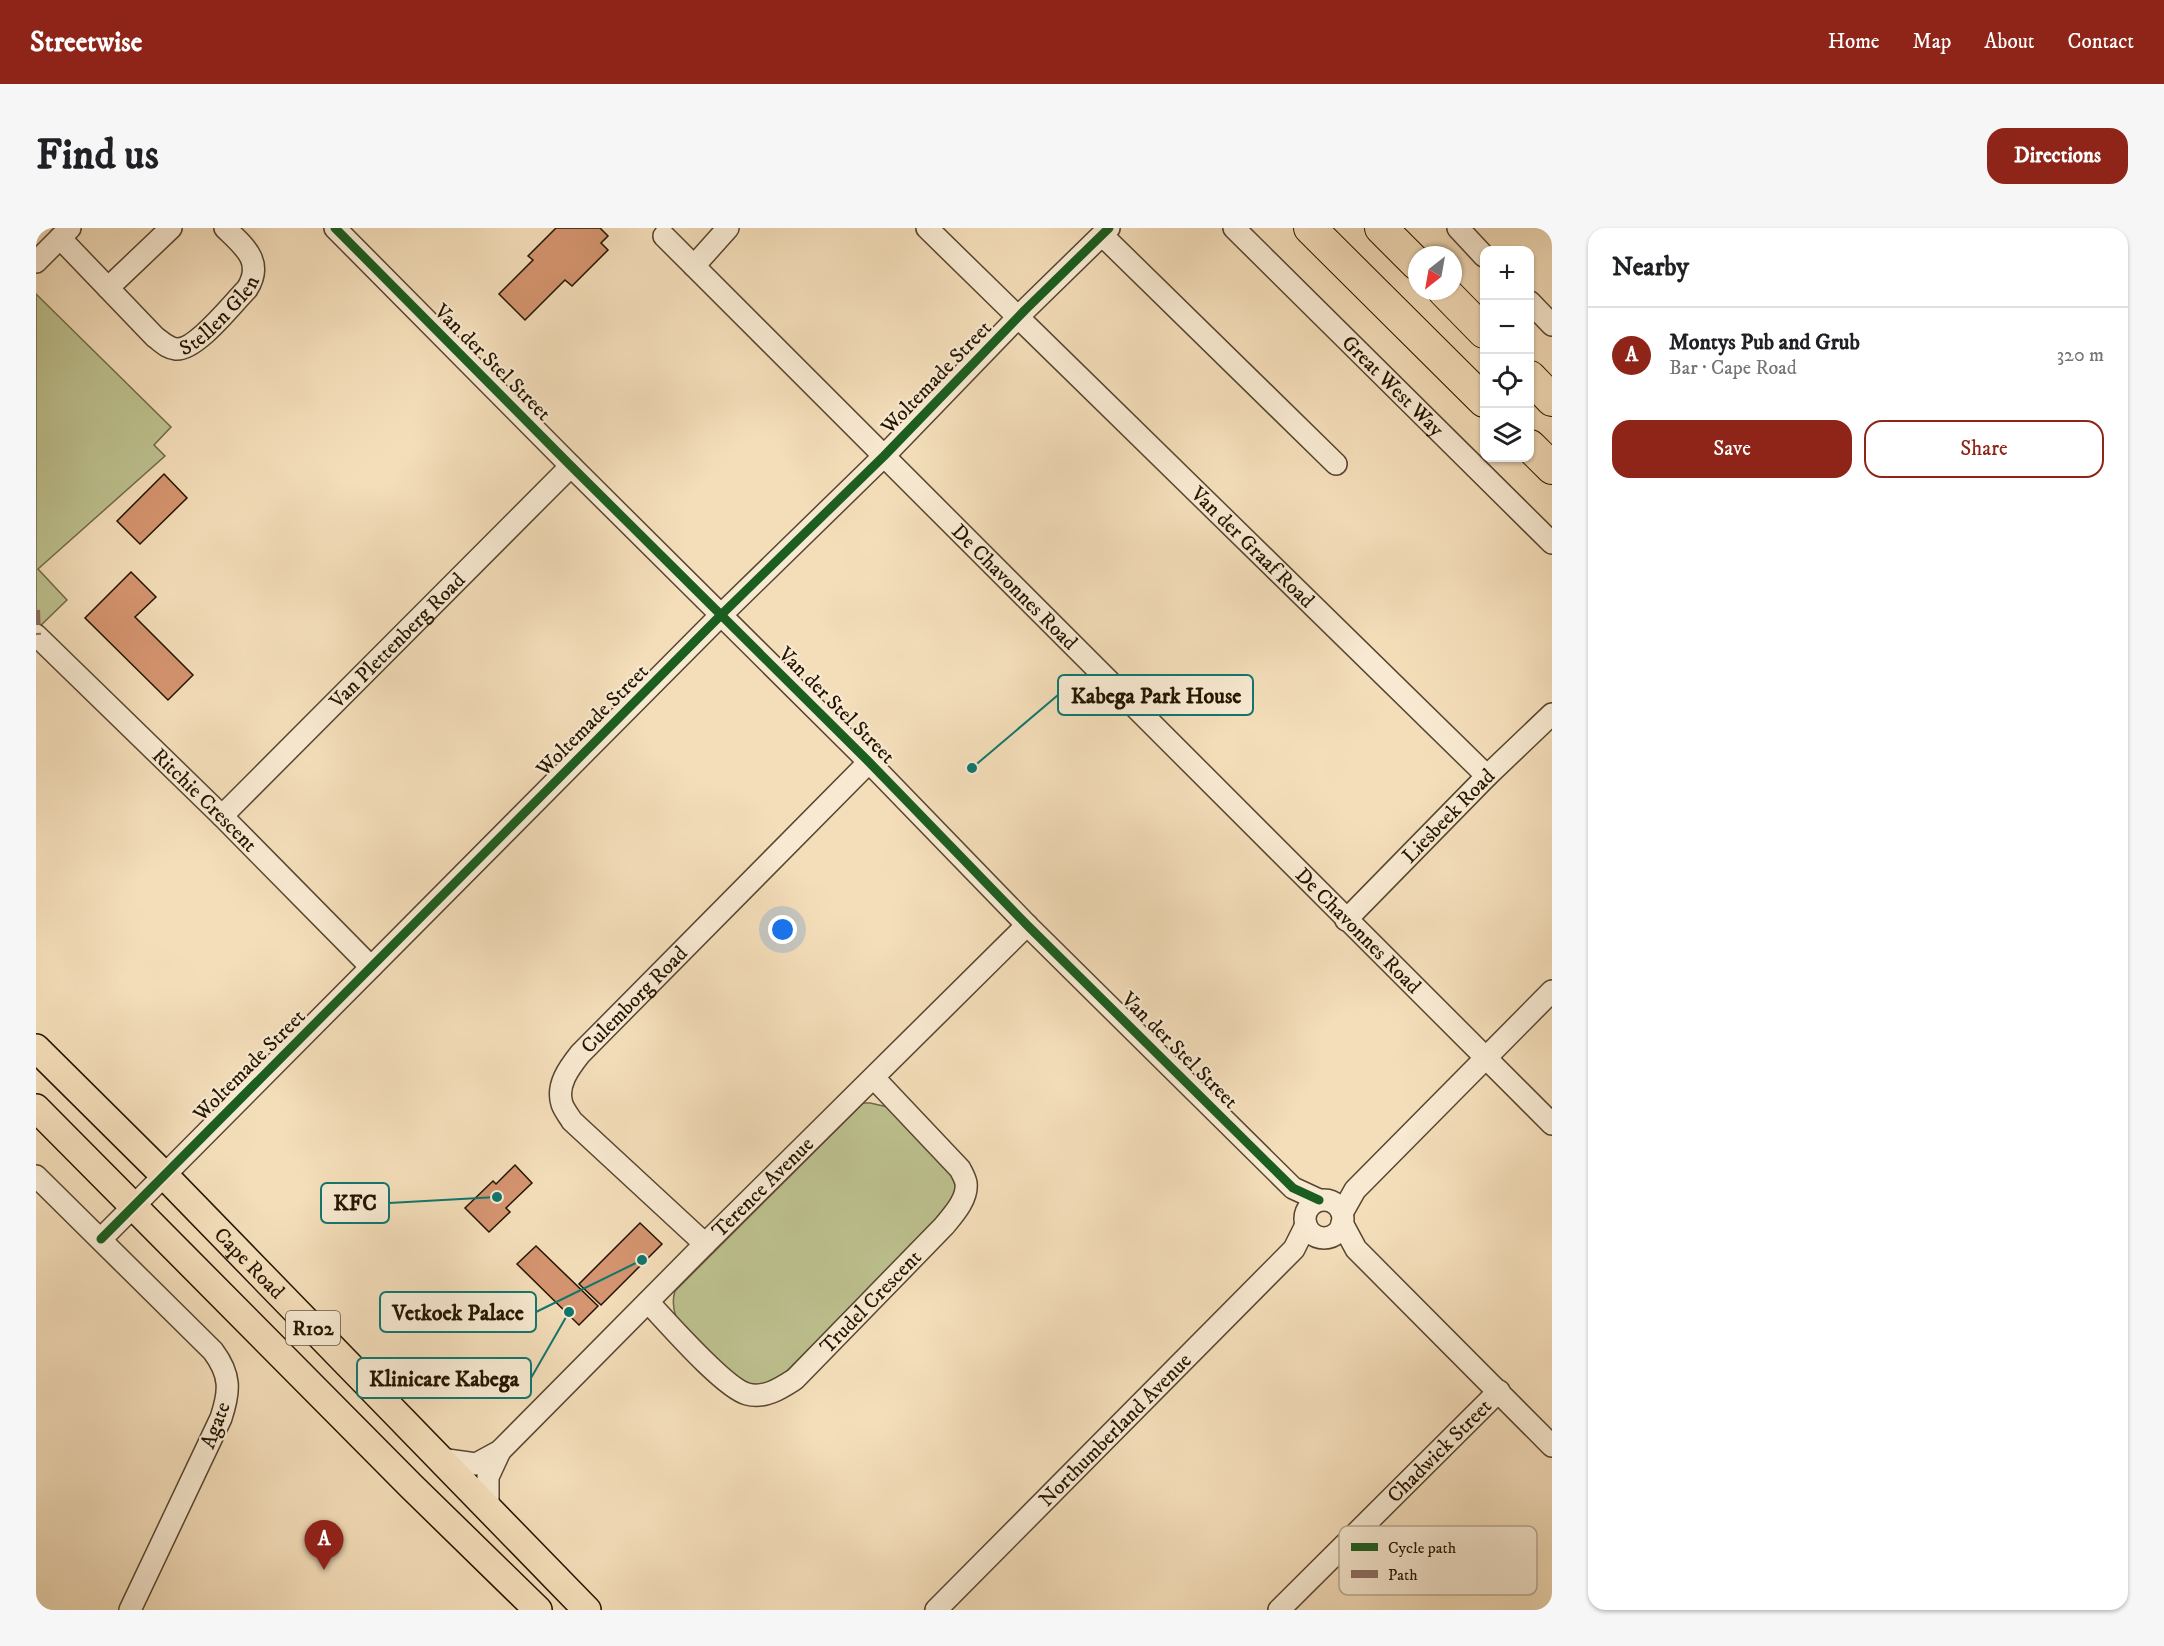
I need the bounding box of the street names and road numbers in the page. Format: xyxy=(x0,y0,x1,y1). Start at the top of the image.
street label: Stellen Glen xyxy=(176,272,266,362)
street label: Van der Stel Street xyxy=(428,298,556,427)
street label: Woltemade Street xyxy=(875,315,998,441)
street label: Great West Way xyxy=(1336,330,1450,443)
street label: Van der Graaf Road xyxy=(1184,481,1320,614)
street label: De Chavonnes Road xyxy=(946,519,1083,656)
street label: Van Plettenberg Road xyxy=(324,567,471,715)
street label: Van der Stel Street xyxy=(772,641,900,770)
street label: Woltemade Street xyxy=(530,659,654,783)
street label: Ritchie Crescent xyxy=(146,743,262,858)
street label: Liesbeek Road xyxy=(1397,763,1501,869)
street label: De Chavonnes Road xyxy=(1289,863,1427,1000)
street label: Culemborg Road xyxy=(576,941,694,1059)
street label: Van der Stel Street xyxy=(1115,986,1243,1115)
street label: Woltemade Street xyxy=(187,1004,311,1128)
street label: Terence Avenue xyxy=(707,1132,820,1244)
street label: Cape Road xyxy=(208,1222,290,1305)
street label: Trudel Crescent xyxy=(815,1245,928,1360)
road number: R102 xyxy=(286,1311,340,1345)
street label: Northumberland Avenue xyxy=(1034,1348,1198,1513)
street label: Chadwick Street xyxy=(1382,1394,1498,1509)
street label: Agate xyxy=(195,1398,237,1452)

